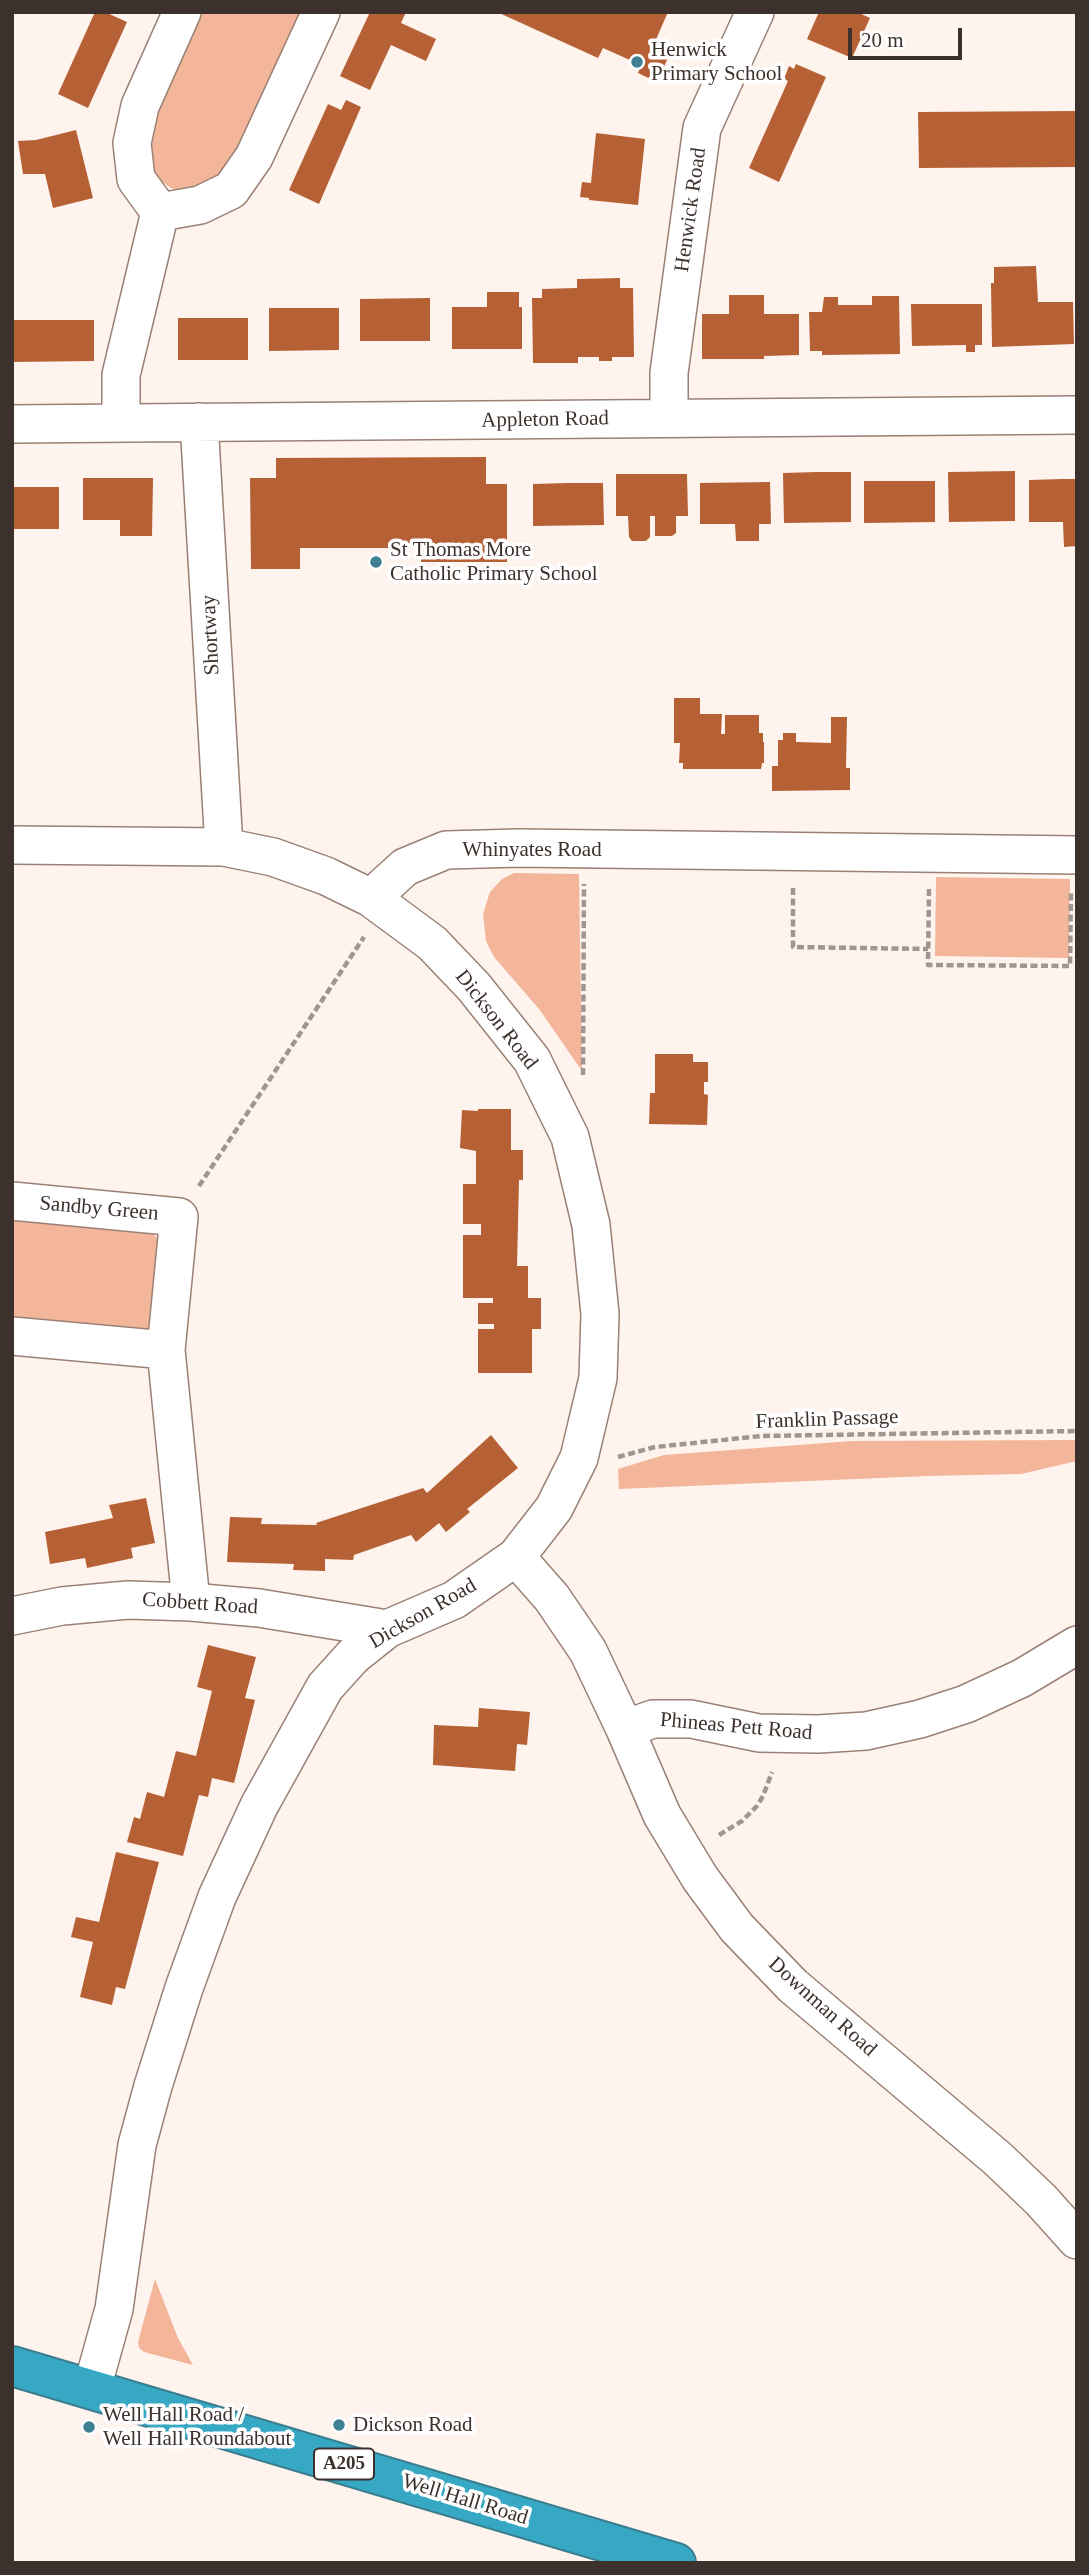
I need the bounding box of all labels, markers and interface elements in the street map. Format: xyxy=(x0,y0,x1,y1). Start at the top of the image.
scale bar xyxy=(851,14,965,58)
text: 20 m xyxy=(861,28,904,52)
place label: Henwick Primary School xyxy=(651,37,782,87)
marker: Henwick Primary School xyxy=(629,54,645,70)
street label: Henwick Road xyxy=(670,146,712,274)
street label: Appleton Road xyxy=(481,406,609,434)
place label: St Thomas More Catholic Primary School xyxy=(390,537,598,587)
marker: St Thomas More Catholic Primary School xyxy=(368,554,384,570)
street label: Shortway xyxy=(196,594,226,676)
street label: Whinyates Road xyxy=(462,837,602,863)
street label: Dickson Road xyxy=(449,965,543,1075)
street label: Sandby Green xyxy=(38,1191,160,1227)
street label: Franklin Passage xyxy=(755,1405,899,1435)
street label: Dickson Road xyxy=(365,1573,481,1655)
street label: Cobbett Road xyxy=(141,1587,259,1621)
street label: Phineas Pett Road xyxy=(659,1708,813,1746)
street label: Downman Road xyxy=(763,1952,881,2062)
place label: Well Hall Road / Well Hall Roundabout xyxy=(103,2402,291,2452)
place label: Dickson Road xyxy=(353,2412,473,2438)
marker: Dickson Road xyxy=(331,2417,347,2433)
marker: Well Hall Road / Well Hall Roundabout xyxy=(81,2419,97,2435)
road number: A205 xyxy=(314,2448,374,2480)
street label: Well Hall Road xyxy=(399,2469,531,2531)

